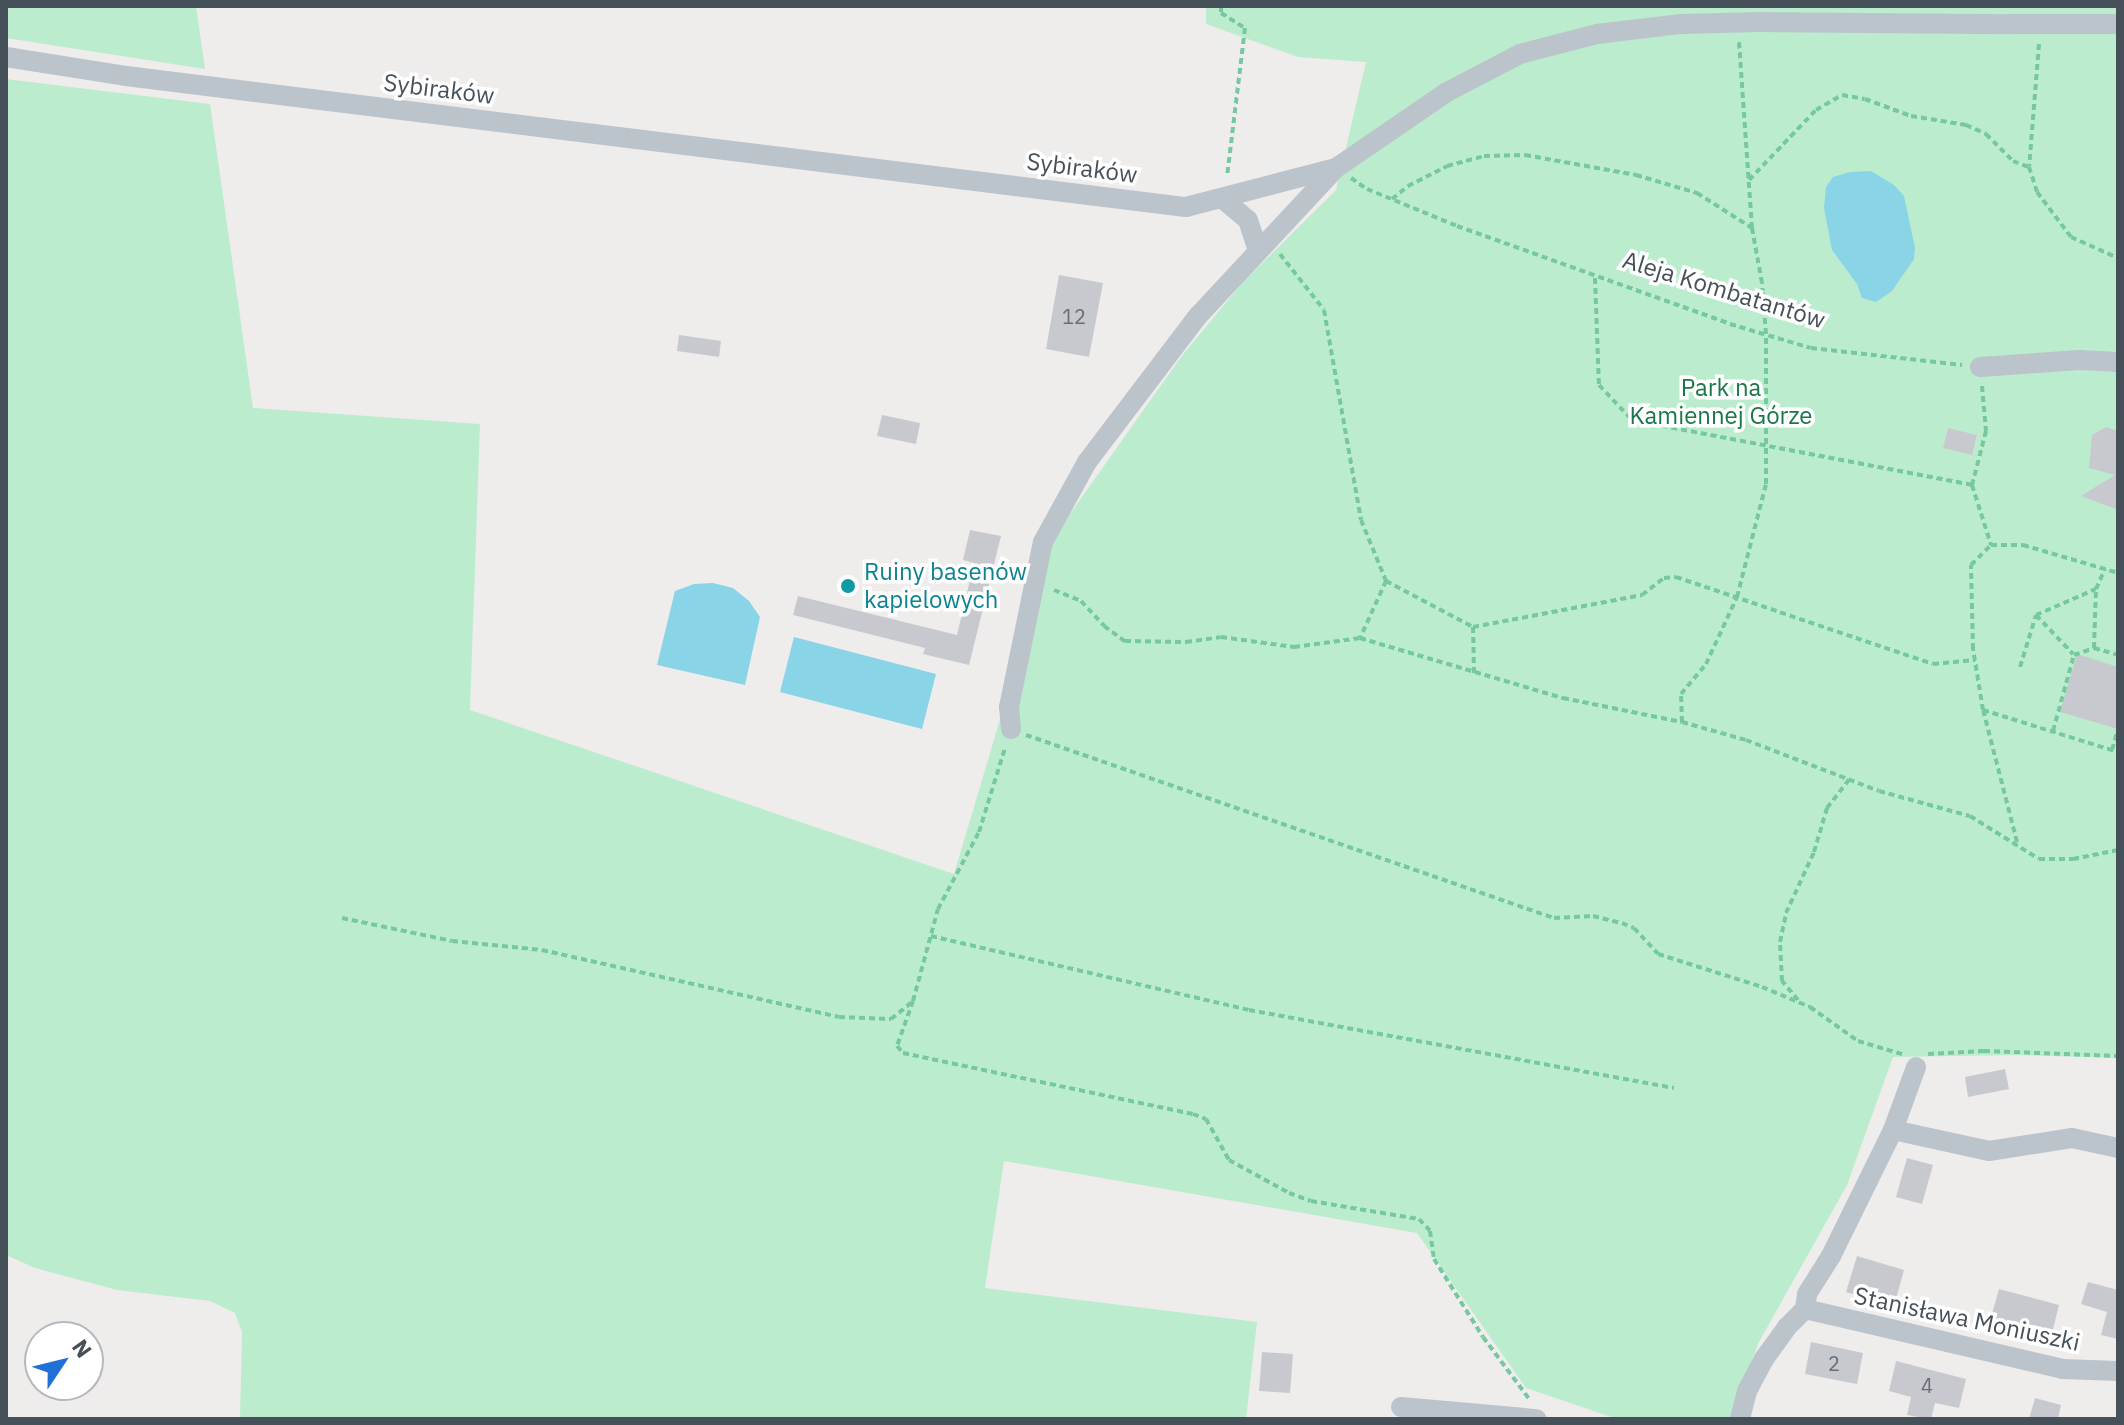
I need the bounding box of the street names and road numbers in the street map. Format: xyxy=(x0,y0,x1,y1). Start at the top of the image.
street label: Sybiraków xyxy=(382,68,496,110)
street label: Sybiraków xyxy=(1025,147,1139,189)
street label: Aleja Kombatantów xyxy=(1619,245,1829,335)
street label: Stanisława Moniuszki xyxy=(1851,1281,2083,1357)

